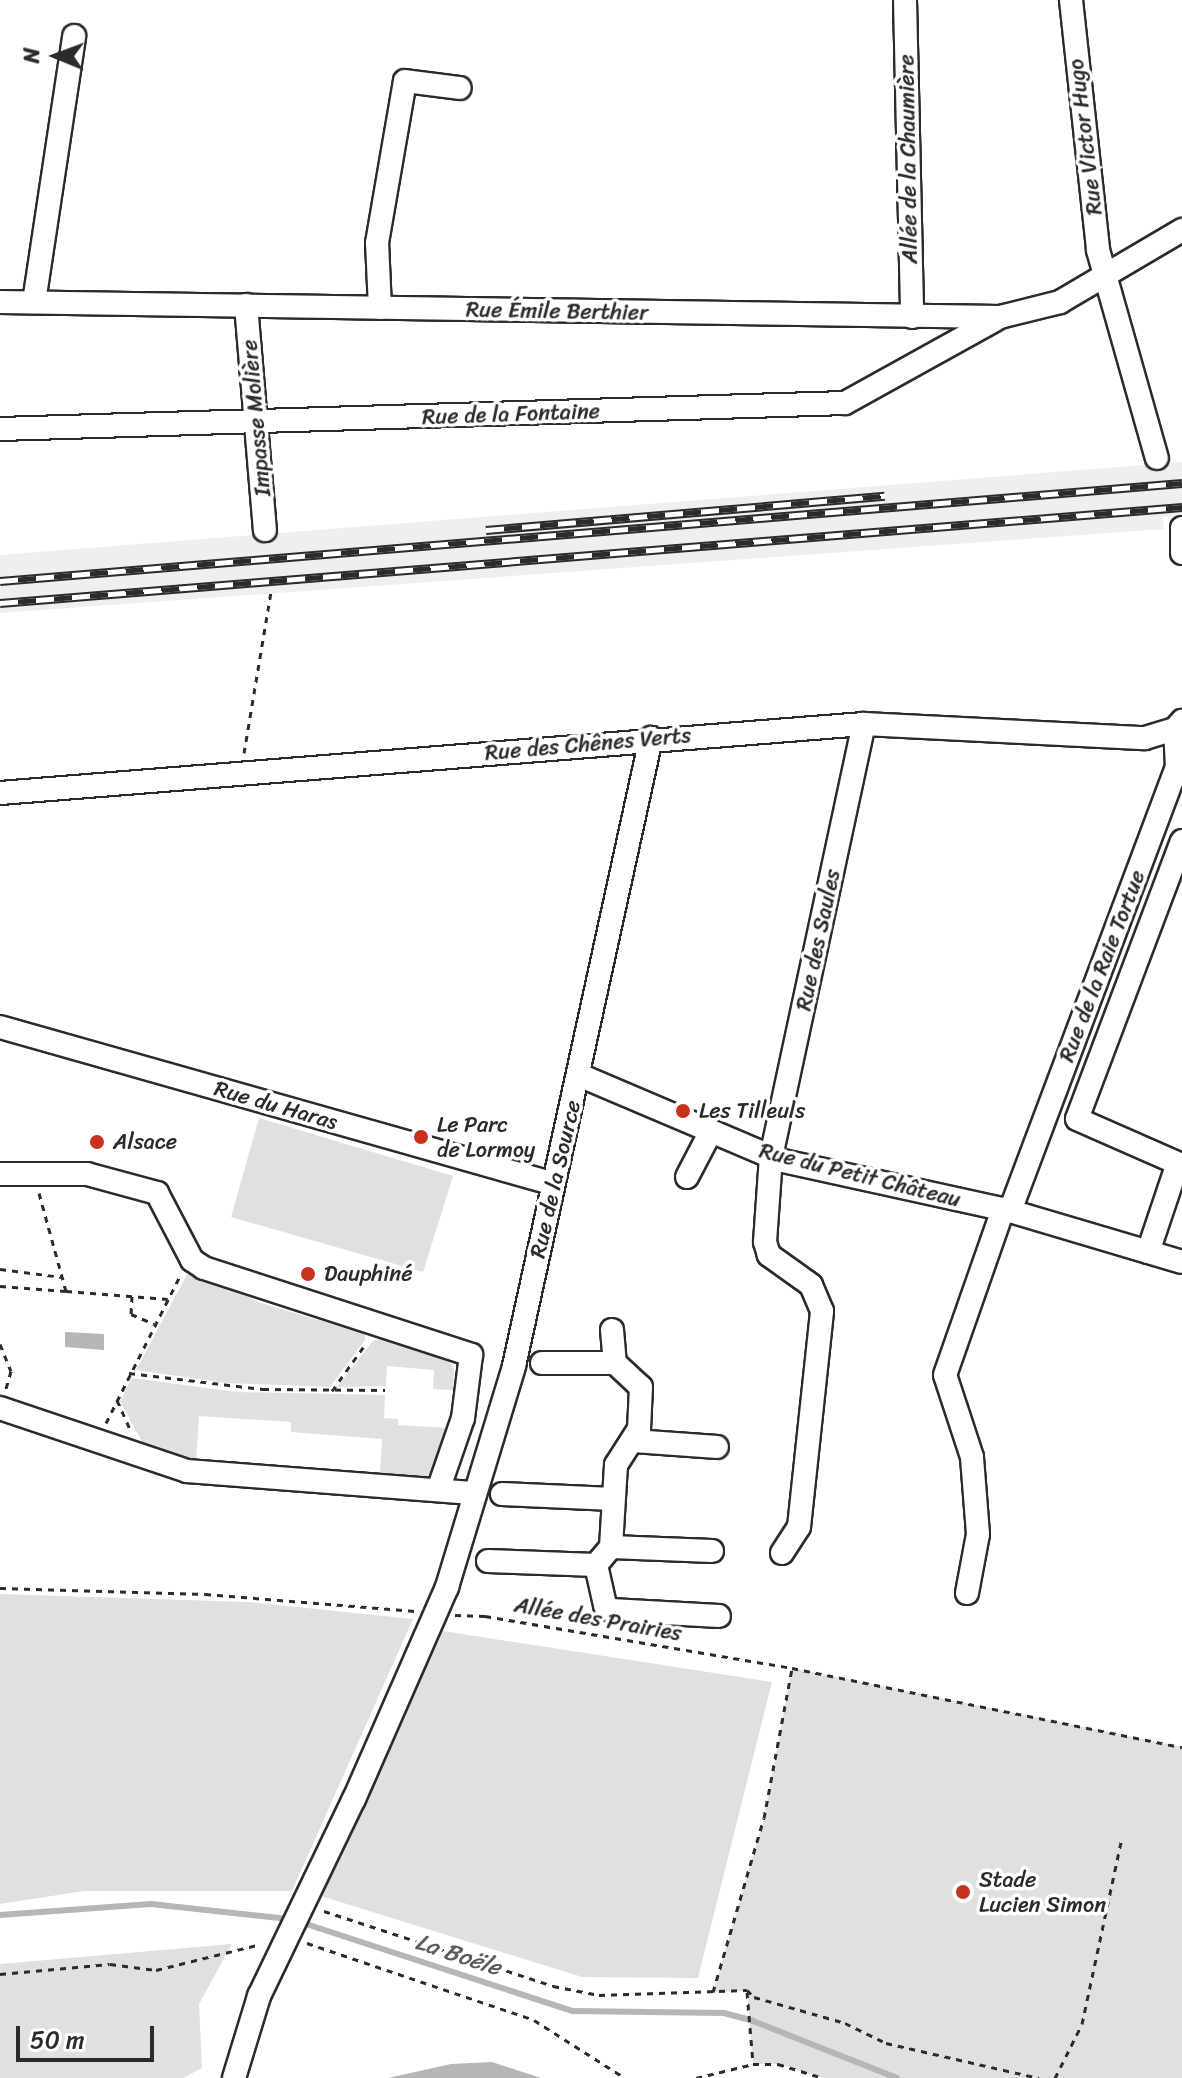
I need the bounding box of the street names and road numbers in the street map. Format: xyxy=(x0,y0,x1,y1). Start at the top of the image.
street label: Allée de la Chaumière xyxy=(893,54,923,264)
street label: Rue Victor Hugo xyxy=(1062,57,1108,217)
street label: Rue Émile Berthier xyxy=(466,296,648,326)
street label: Impasse Molière xyxy=(236,339,276,497)
street label: Rue de la Fontaine xyxy=(421,398,601,430)
street label: Rue des Chênes Verts xyxy=(484,722,692,766)
street label: Rue de la Raie Tortue xyxy=(1053,866,1151,1066)
street label: Rue des Saules xyxy=(790,867,846,1013)
street label: Rue du Haras xyxy=(211,1075,341,1135)
street label: Rue de la Source xyxy=(524,1097,586,1261)
street label: Rue du Petit Château xyxy=(756,1137,964,1213)
street label: Allée des Prairies xyxy=(513,1591,683,1647)

